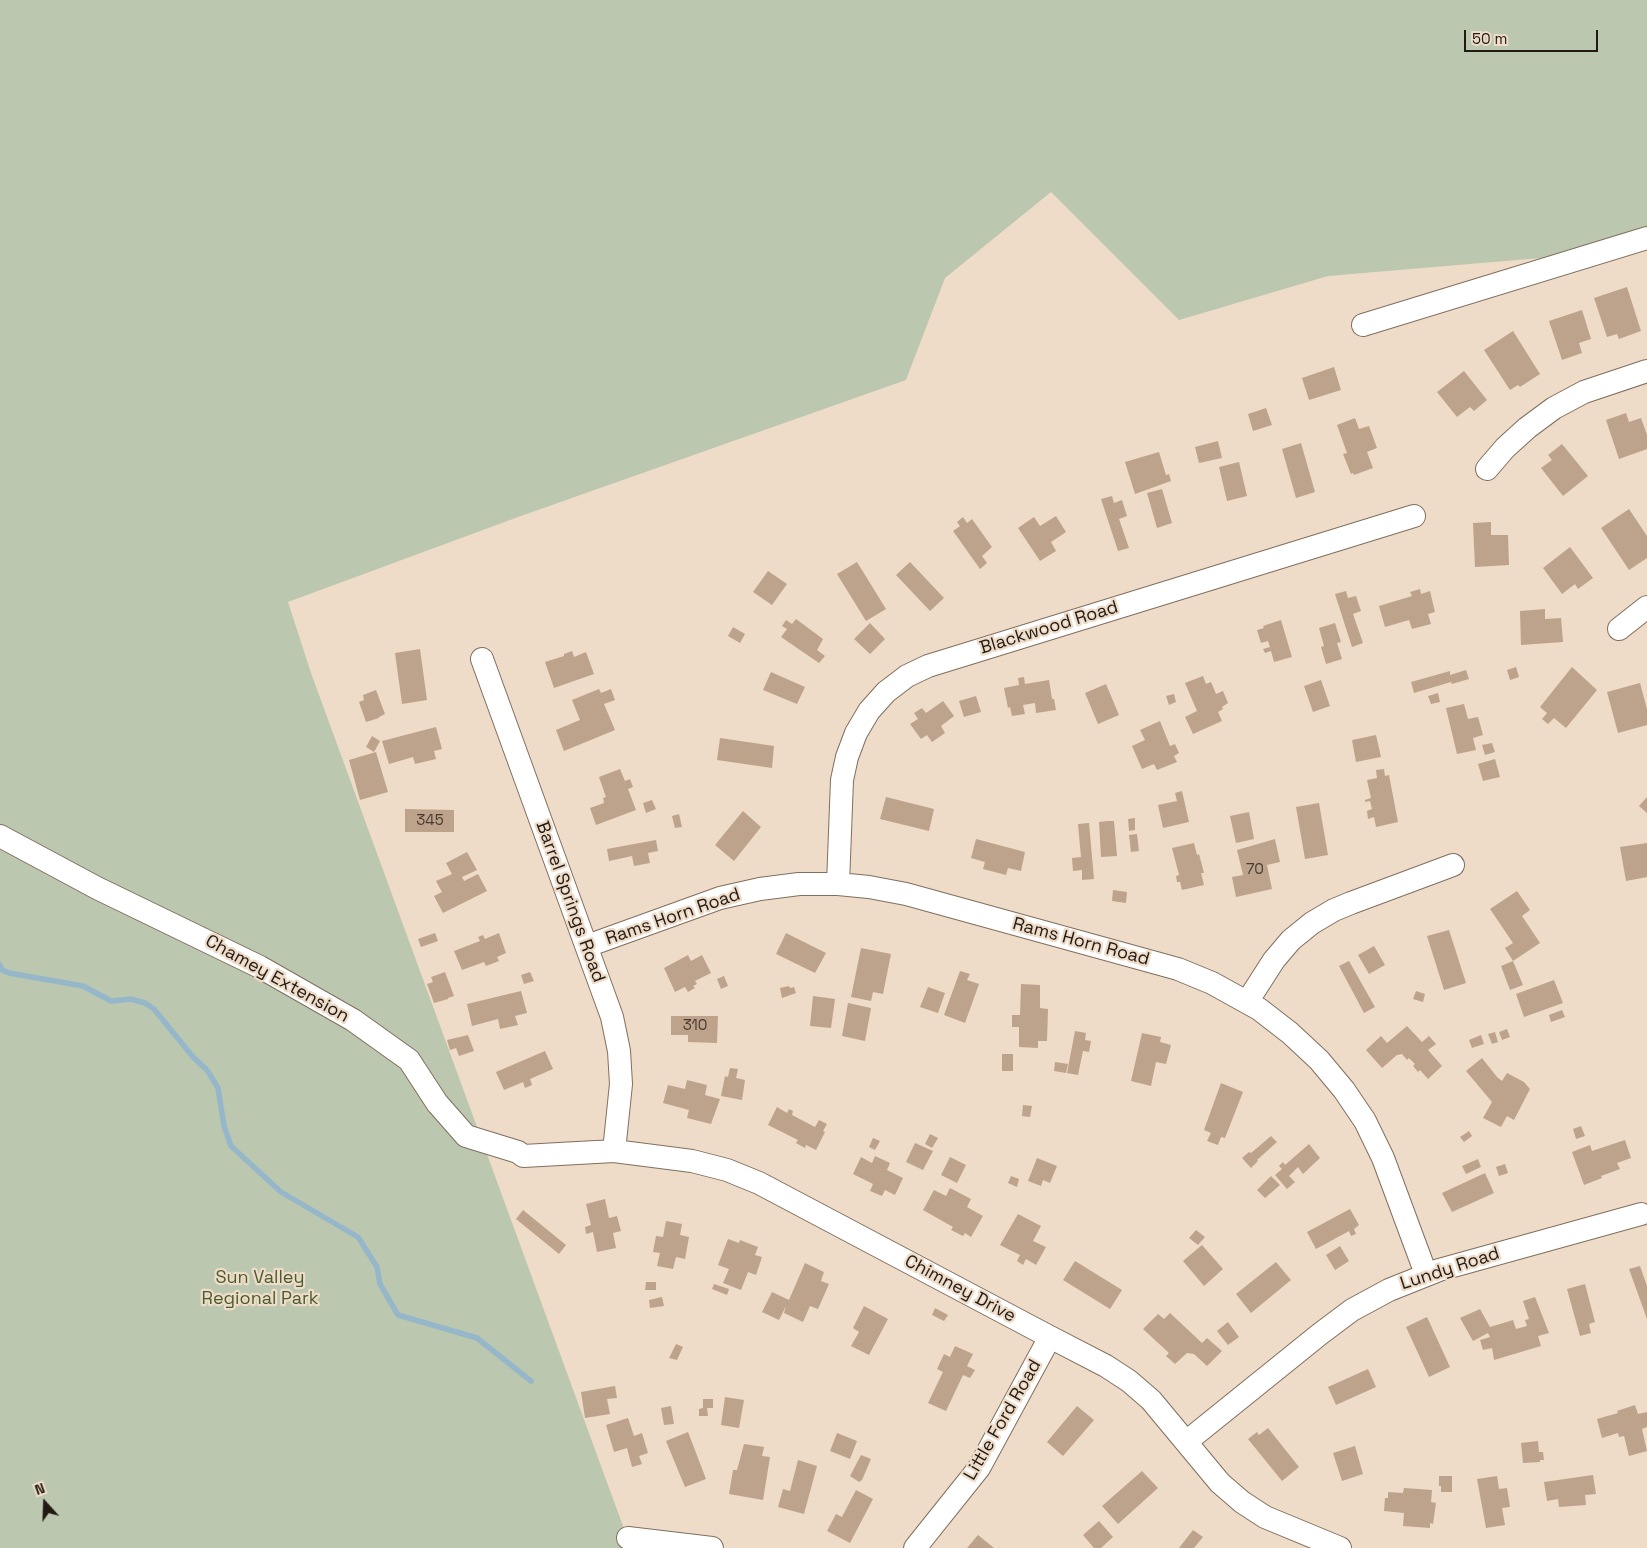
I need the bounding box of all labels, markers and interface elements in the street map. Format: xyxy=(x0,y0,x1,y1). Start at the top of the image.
scale bar xyxy=(1467,20,1601,52)
text: 50 m xyxy=(1472,29,1507,48)
street label: Blackwood Road xyxy=(977,597,1121,659)
house number: 345 xyxy=(416,812,444,830)
street label: Barrel Springs Road xyxy=(531,818,609,986)
house number: 70 xyxy=(1246,861,1264,879)
street label: Rams Horn Road xyxy=(603,884,743,950)
street label: Rams Horn Road xyxy=(1010,913,1152,971)
street label: Chamey Extension xyxy=(201,930,353,1028)
house number: 310 xyxy=(683,1017,707,1035)
street label: Lundy Road xyxy=(1398,1243,1502,1295)
street label: Chimney Drive xyxy=(901,1251,1019,1327)
park label: Sun Valley Regional Park xyxy=(202,1267,318,1310)
street label: Little Ford Road xyxy=(960,1356,1046,1484)
north arrow xyxy=(20,1478,70,1528)
text: N xyxy=(32,1479,47,1499)

